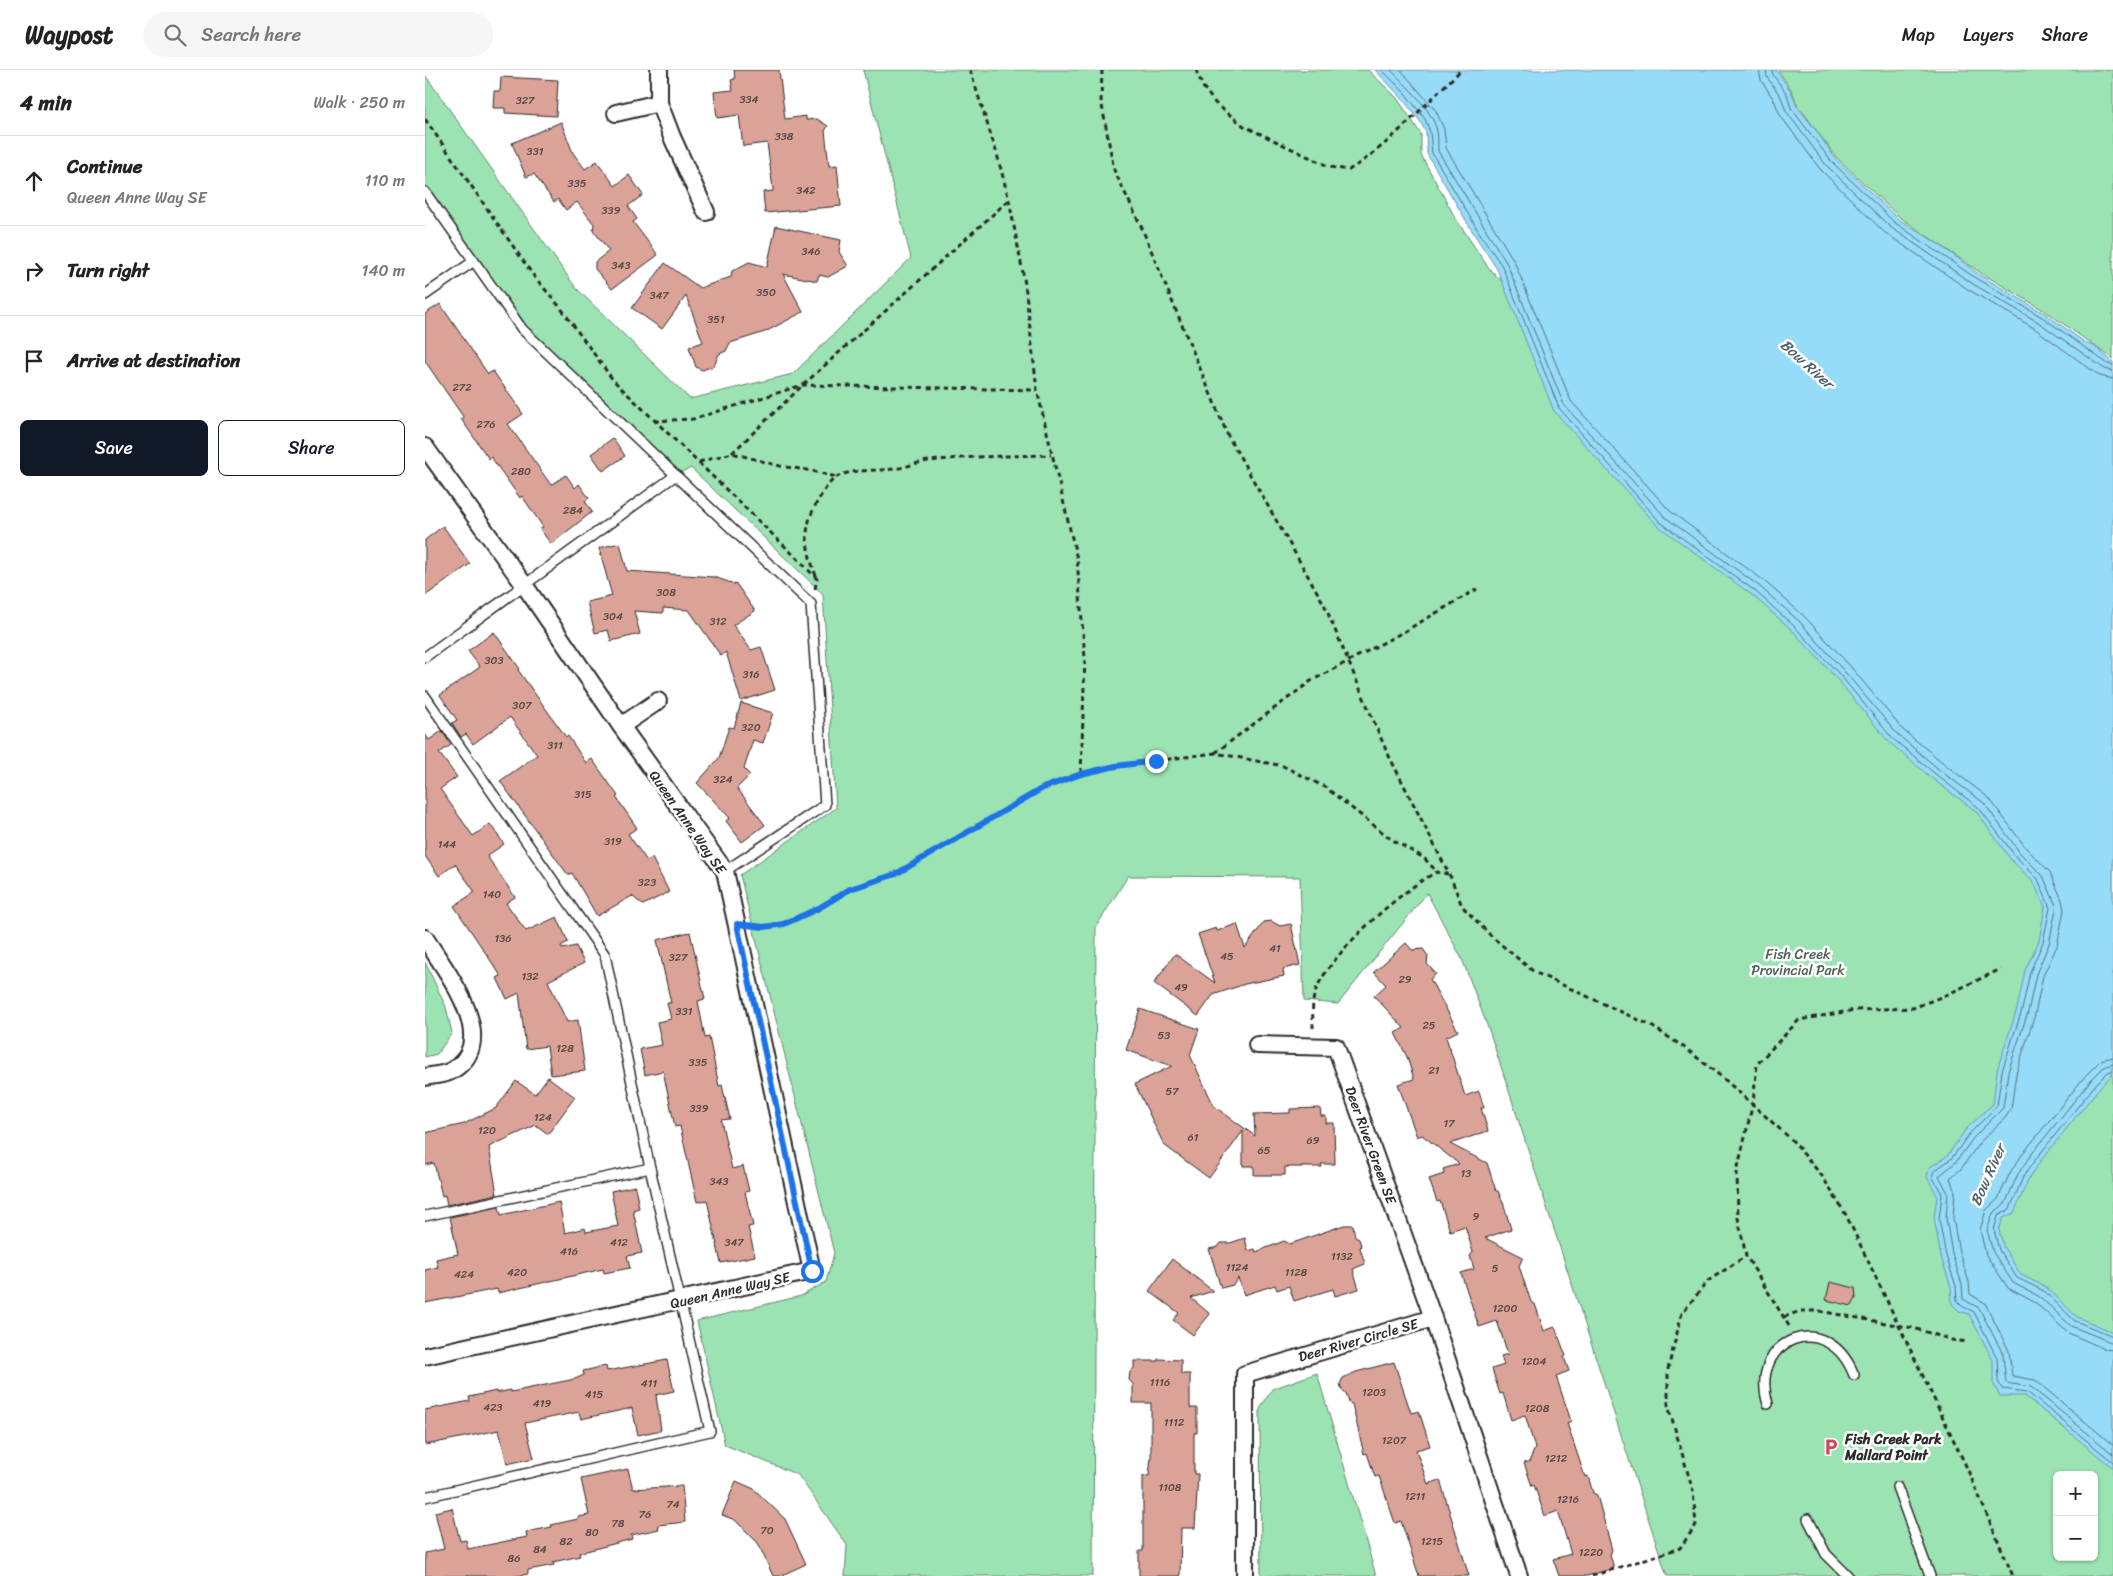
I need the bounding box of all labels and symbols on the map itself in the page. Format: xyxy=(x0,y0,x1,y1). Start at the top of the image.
house number: 334 xyxy=(740,90,759,109)
house number: 327 xyxy=(516,91,535,110)
house number: 338 xyxy=(775,127,794,146)
house number: 331 xyxy=(527,142,544,161)
house number: 335 xyxy=(568,174,587,193)
house number: 342 xyxy=(796,181,816,200)
house number: 339 xyxy=(602,201,621,220)
house number: 346 xyxy=(801,242,821,261)
house number: 343 xyxy=(612,256,630,275)
house number: 350 xyxy=(756,283,776,302)
house number: 347 xyxy=(649,286,669,305)
house number: 351 xyxy=(707,310,725,329)
water label: Bow River xyxy=(1774,333,1842,397)
house number: 272 xyxy=(453,378,472,397)
house number: 276 xyxy=(477,415,495,434)
house number: 280 xyxy=(511,462,531,481)
house number: 284 xyxy=(563,501,583,520)
house number: 308 xyxy=(656,583,676,602)
house number: 304 xyxy=(603,607,623,626)
house number: 312 xyxy=(709,612,727,631)
house number: 303 xyxy=(484,651,504,670)
house number: 316 xyxy=(742,665,760,684)
house number: 307 xyxy=(512,696,532,715)
house number: 320 xyxy=(741,718,761,737)
house number: 311 xyxy=(547,736,563,755)
route end xyxy=(1145,750,1168,773)
street label: Queen Anne Way SE xyxy=(642,765,734,880)
house number: 324 xyxy=(713,770,733,789)
house number: 315 xyxy=(574,785,592,804)
house number: 319 xyxy=(604,832,622,851)
house number: 144 xyxy=(438,835,456,854)
house number: 323 xyxy=(638,873,656,892)
house number: 140 xyxy=(483,885,501,904)
house number: 136 xyxy=(494,929,512,948)
house number: 41 xyxy=(1269,939,1281,958)
park label: Fish Creek Provincial Park xyxy=(1751,942,1845,983)
house number: 45 xyxy=(1220,947,1234,966)
house number: 327 xyxy=(669,948,688,967)
house number: 132 xyxy=(521,967,539,986)
house number: 29 xyxy=(1398,970,1412,989)
house number: 49 xyxy=(1174,978,1188,997)
house number: 331 xyxy=(676,1002,693,1021)
house number: 25 xyxy=(1422,1016,1436,1035)
house number: 53 xyxy=(1158,1026,1170,1045)
house number: 128 xyxy=(556,1039,574,1058)
house number: 335 xyxy=(689,1053,708,1072)
house number: 21 xyxy=(1428,1061,1440,1080)
house number: 57 xyxy=(1165,1082,1179,1101)
street label: Deer River Green SE xyxy=(1338,1083,1404,1209)
house number: 339 xyxy=(690,1099,709,1118)
house number: 124 xyxy=(534,1108,552,1127)
house number: 17 xyxy=(1444,1114,1455,1133)
house number: 120 xyxy=(478,1121,496,1140)
house number: 61 xyxy=(1188,1128,1199,1147)
house number: 69 xyxy=(1306,1131,1320,1150)
water label: Bow River xyxy=(1963,1137,2014,1210)
house number: 65 xyxy=(1258,1141,1271,1160)
house number: 13 xyxy=(1461,1164,1471,1183)
house number: 343 xyxy=(710,1172,728,1191)
house number: 9 xyxy=(1473,1207,1480,1226)
house number: 412 xyxy=(610,1233,629,1252)
house number: 347 xyxy=(724,1233,744,1252)
house number: 416 xyxy=(560,1242,578,1261)
house number: 1132 xyxy=(1331,1247,1354,1266)
house number: 1124 xyxy=(1226,1258,1248,1277)
house number: 5 xyxy=(1492,1259,1499,1278)
route start xyxy=(801,1260,824,1283)
house number: 420 xyxy=(507,1263,527,1282)
house number: 1128 xyxy=(1285,1263,1308,1282)
street label: Queen Anne Way SE xyxy=(668,1264,794,1316)
house number: 424 xyxy=(454,1265,474,1284)
house number: 1200 xyxy=(1493,1299,1518,1318)
street label: Deer River Circle SE xyxy=(1295,1311,1422,1370)
house number: 1204 xyxy=(1522,1352,1547,1371)
house number: 1116 xyxy=(1150,1373,1170,1392)
house number: 411 xyxy=(641,1374,657,1393)
house number: 1203 xyxy=(1362,1383,1386,1402)
house number: 415 xyxy=(585,1385,603,1404)
house number: 419 xyxy=(533,1394,551,1413)
house number: 423 xyxy=(483,1398,503,1417)
house number: 1208 xyxy=(1525,1399,1550,1418)
house number: 1112 xyxy=(1164,1413,1185,1432)
place label: Fish Creek Park Mallard Point xyxy=(1844,1427,1942,1468)
house number: 1207 xyxy=(1382,1431,1407,1450)
parking icon: Fish Creek Park Mallard Point xyxy=(1821,1437,1841,1457)
house number: 1212 xyxy=(1545,1449,1568,1468)
house number: 1108 xyxy=(1158,1478,1182,1497)
house number: 1211 xyxy=(1405,1487,1426,1506)
house number: 1216 xyxy=(1557,1490,1579,1509)
house number: 74 xyxy=(666,1495,680,1514)
house number: 76 xyxy=(639,1505,651,1524)
house number: 78 xyxy=(612,1514,625,1533)
house number: 70 xyxy=(760,1521,774,1540)
house number: 80 xyxy=(585,1523,599,1542)
house number: 82 xyxy=(560,1532,573,1551)
house number: 1215 xyxy=(1421,1532,1444,1551)
house number: 84 xyxy=(533,1540,547,1559)
house number: 1220 xyxy=(1579,1543,1603,1562)
house number: 86 xyxy=(508,1549,520,1568)

